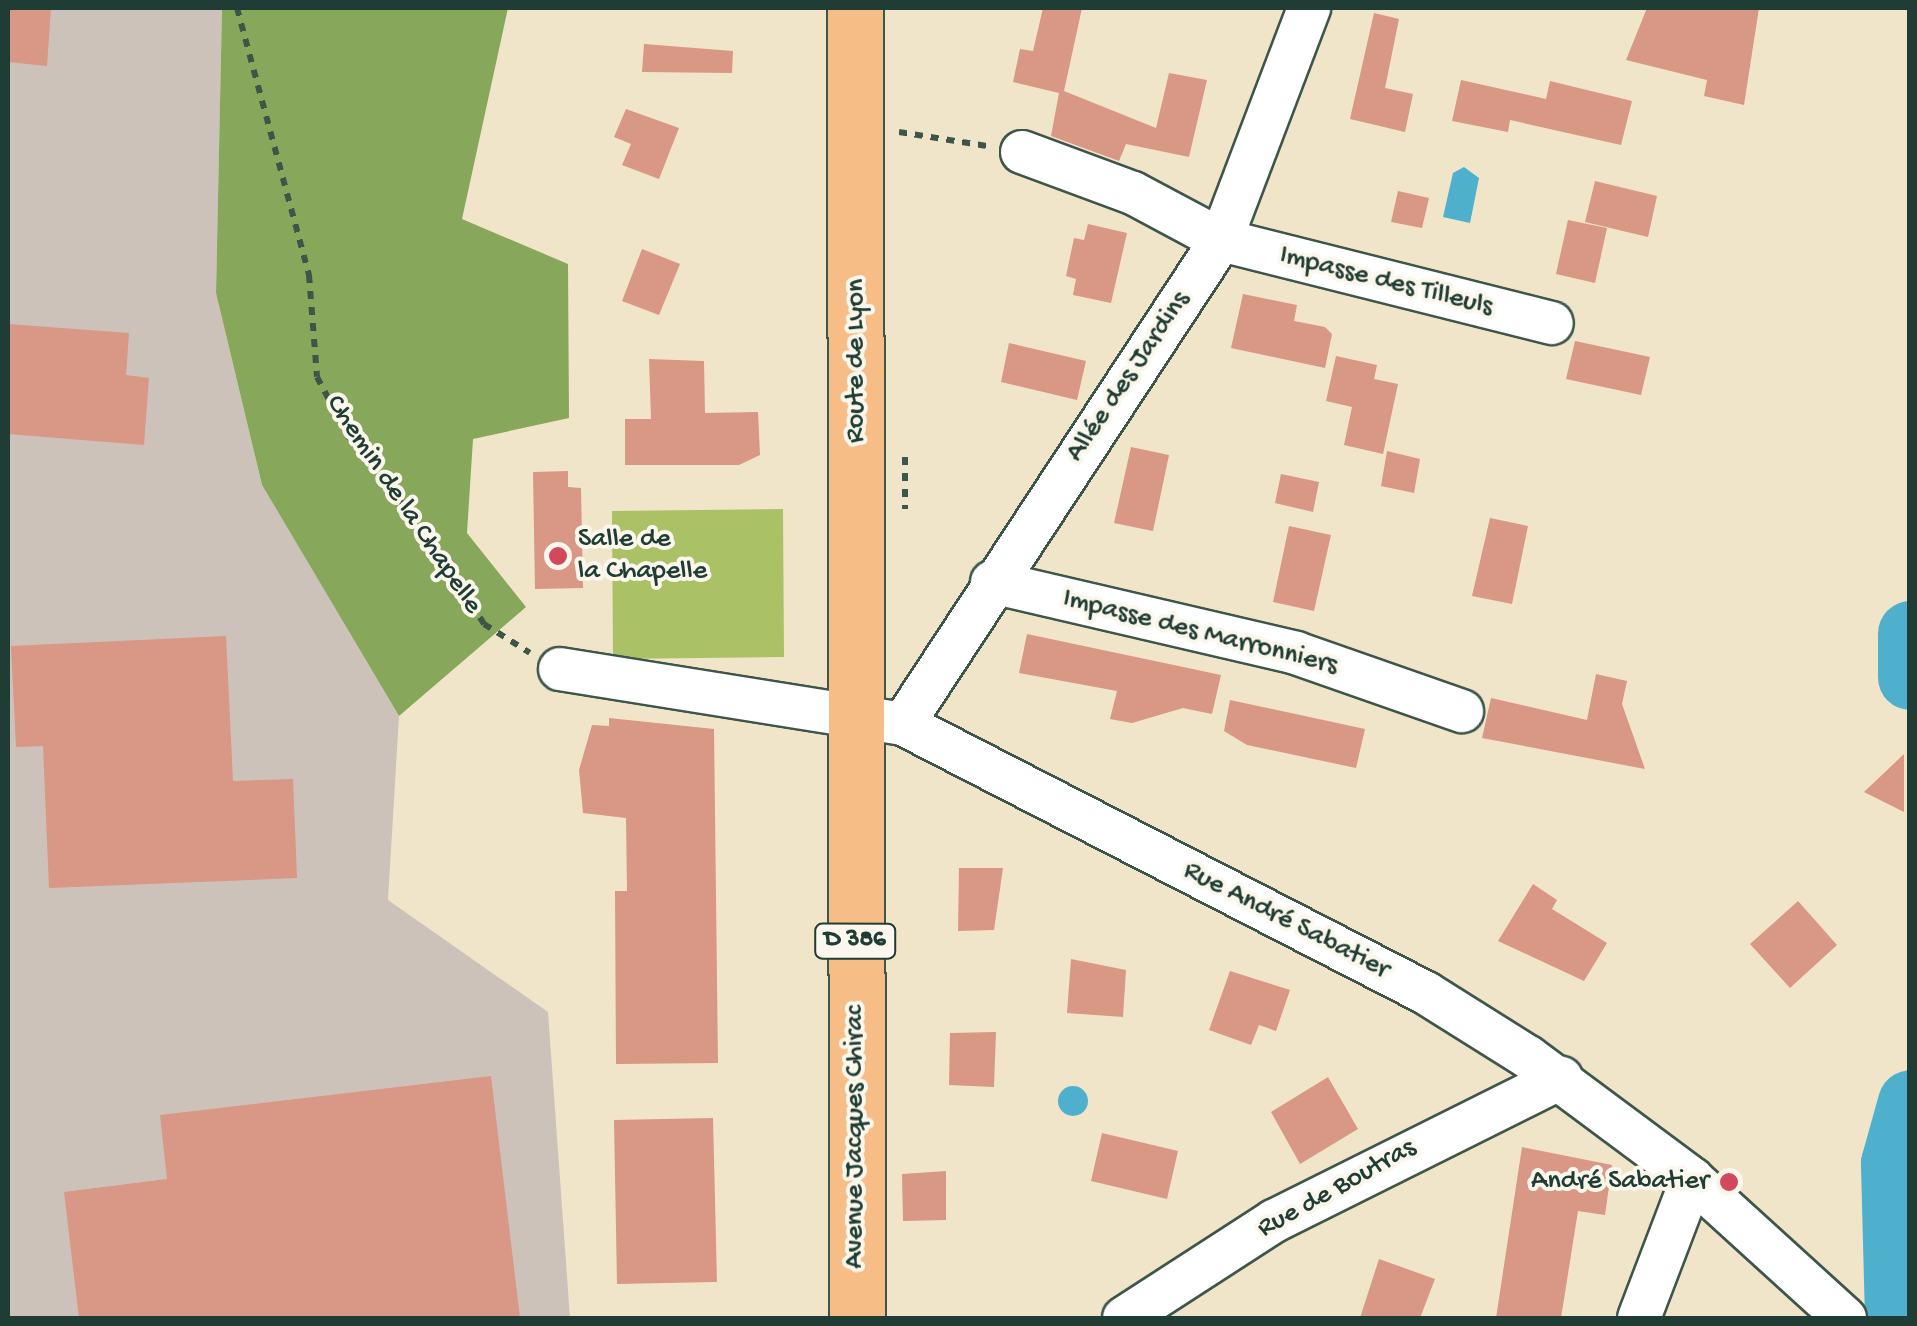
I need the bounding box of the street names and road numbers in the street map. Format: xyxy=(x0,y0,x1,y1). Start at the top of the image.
street label: Impasse des Tilleuls xyxy=(1276,239,1496,325)
street label: Route de Lyon xyxy=(840,279,874,443)
street label: Allée des Jardins xyxy=(1060,285,1198,469)
street label: Chemin de la Chapelle xyxy=(317,389,489,621)
street label: Impasse des Marronniers xyxy=(1059,583,1341,683)
street label: Rue André Sabatier xyxy=(1177,855,1395,987)
road number: D 386 xyxy=(812,921,898,961)
street label: Avenue Jacques Chirac xyxy=(839,1005,873,1269)
street label: Rue de Boutras xyxy=(1252,1132,1422,1246)

